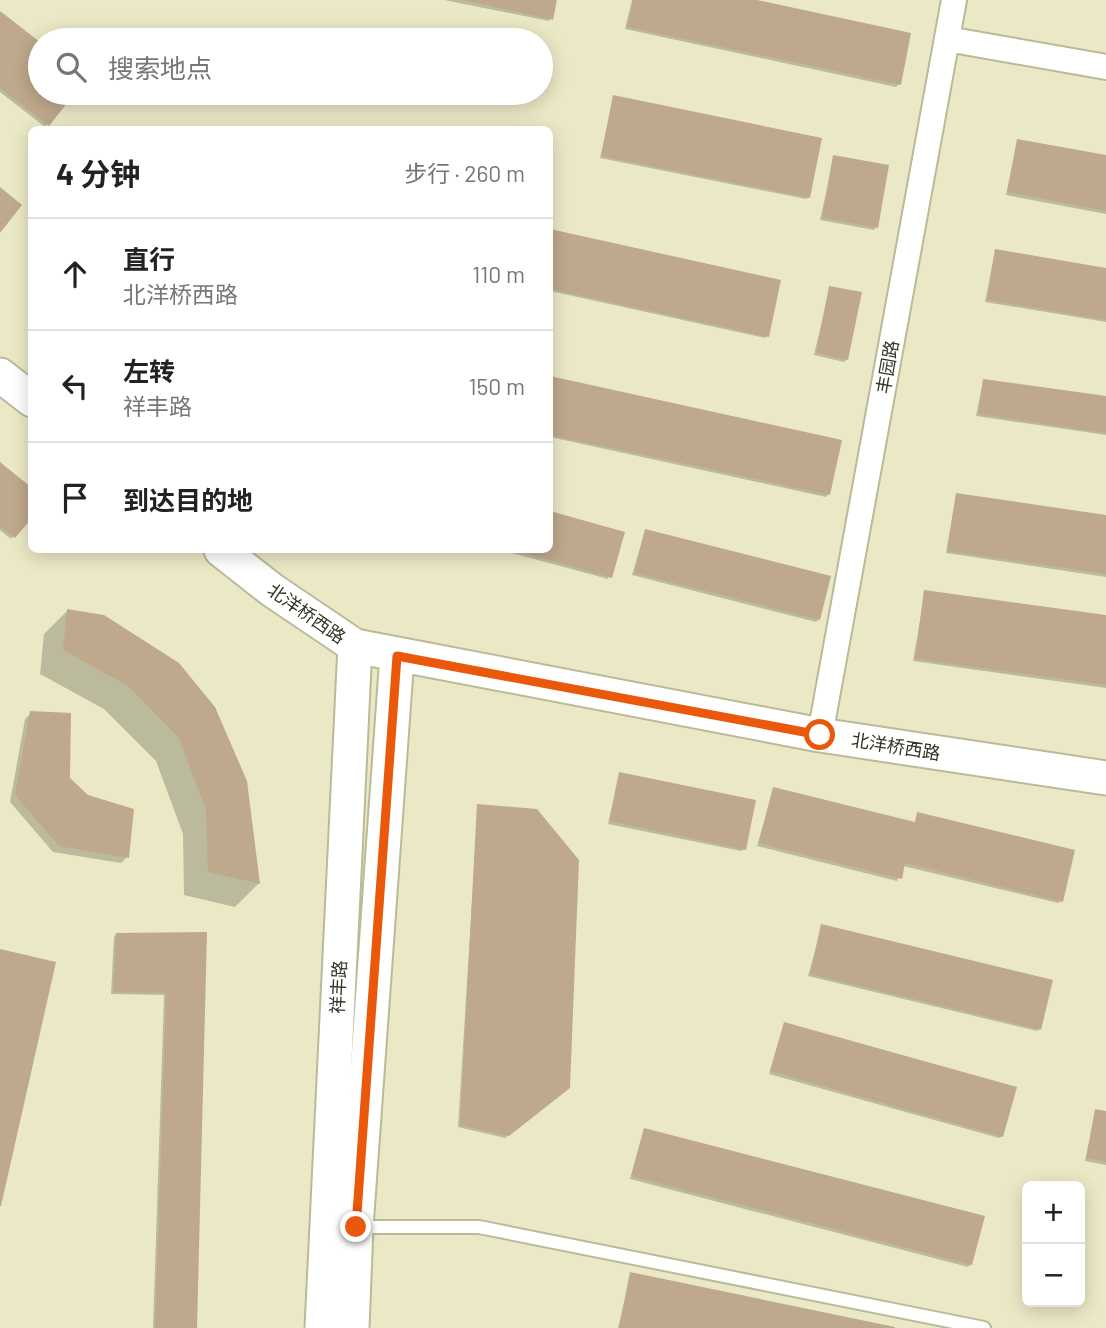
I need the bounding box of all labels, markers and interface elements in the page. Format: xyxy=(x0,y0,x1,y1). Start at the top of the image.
search box xyxy=(28,28,553,105)
icon: search xyxy=(52,48,90,86)
text: 搜索地点 xyxy=(108,52,212,83)
text: 4 分钟 xyxy=(56,155,140,191)
text: 步行 · 260 m xyxy=(404,159,525,187)
text: 直行 xyxy=(123,243,175,274)
icon: ahead xyxy=(56,255,94,293)
text: 110 m xyxy=(472,260,525,288)
text: 北洋桥西路 xyxy=(123,280,238,308)
street label: 丰园路 xyxy=(871,339,903,395)
text: 左转 xyxy=(123,355,175,386)
icon: left xyxy=(56,367,94,405)
text: 150 m xyxy=(469,372,525,400)
text: 祥丰路 xyxy=(123,392,192,420)
icon: arrive xyxy=(56,479,94,517)
text: 到达目的地 xyxy=(123,484,253,515)
street label: 北洋桥西路 xyxy=(264,578,350,648)
route start xyxy=(804,719,835,750)
street label: 北洋桥西路 xyxy=(850,728,942,764)
street label: 祥丰路 xyxy=(326,959,350,1015)
map controls xyxy=(1022,1181,1085,1307)
button: + xyxy=(1022,1181,1085,1244)
route end xyxy=(340,1211,371,1242)
button: − xyxy=(1022,1244,1085,1307)

